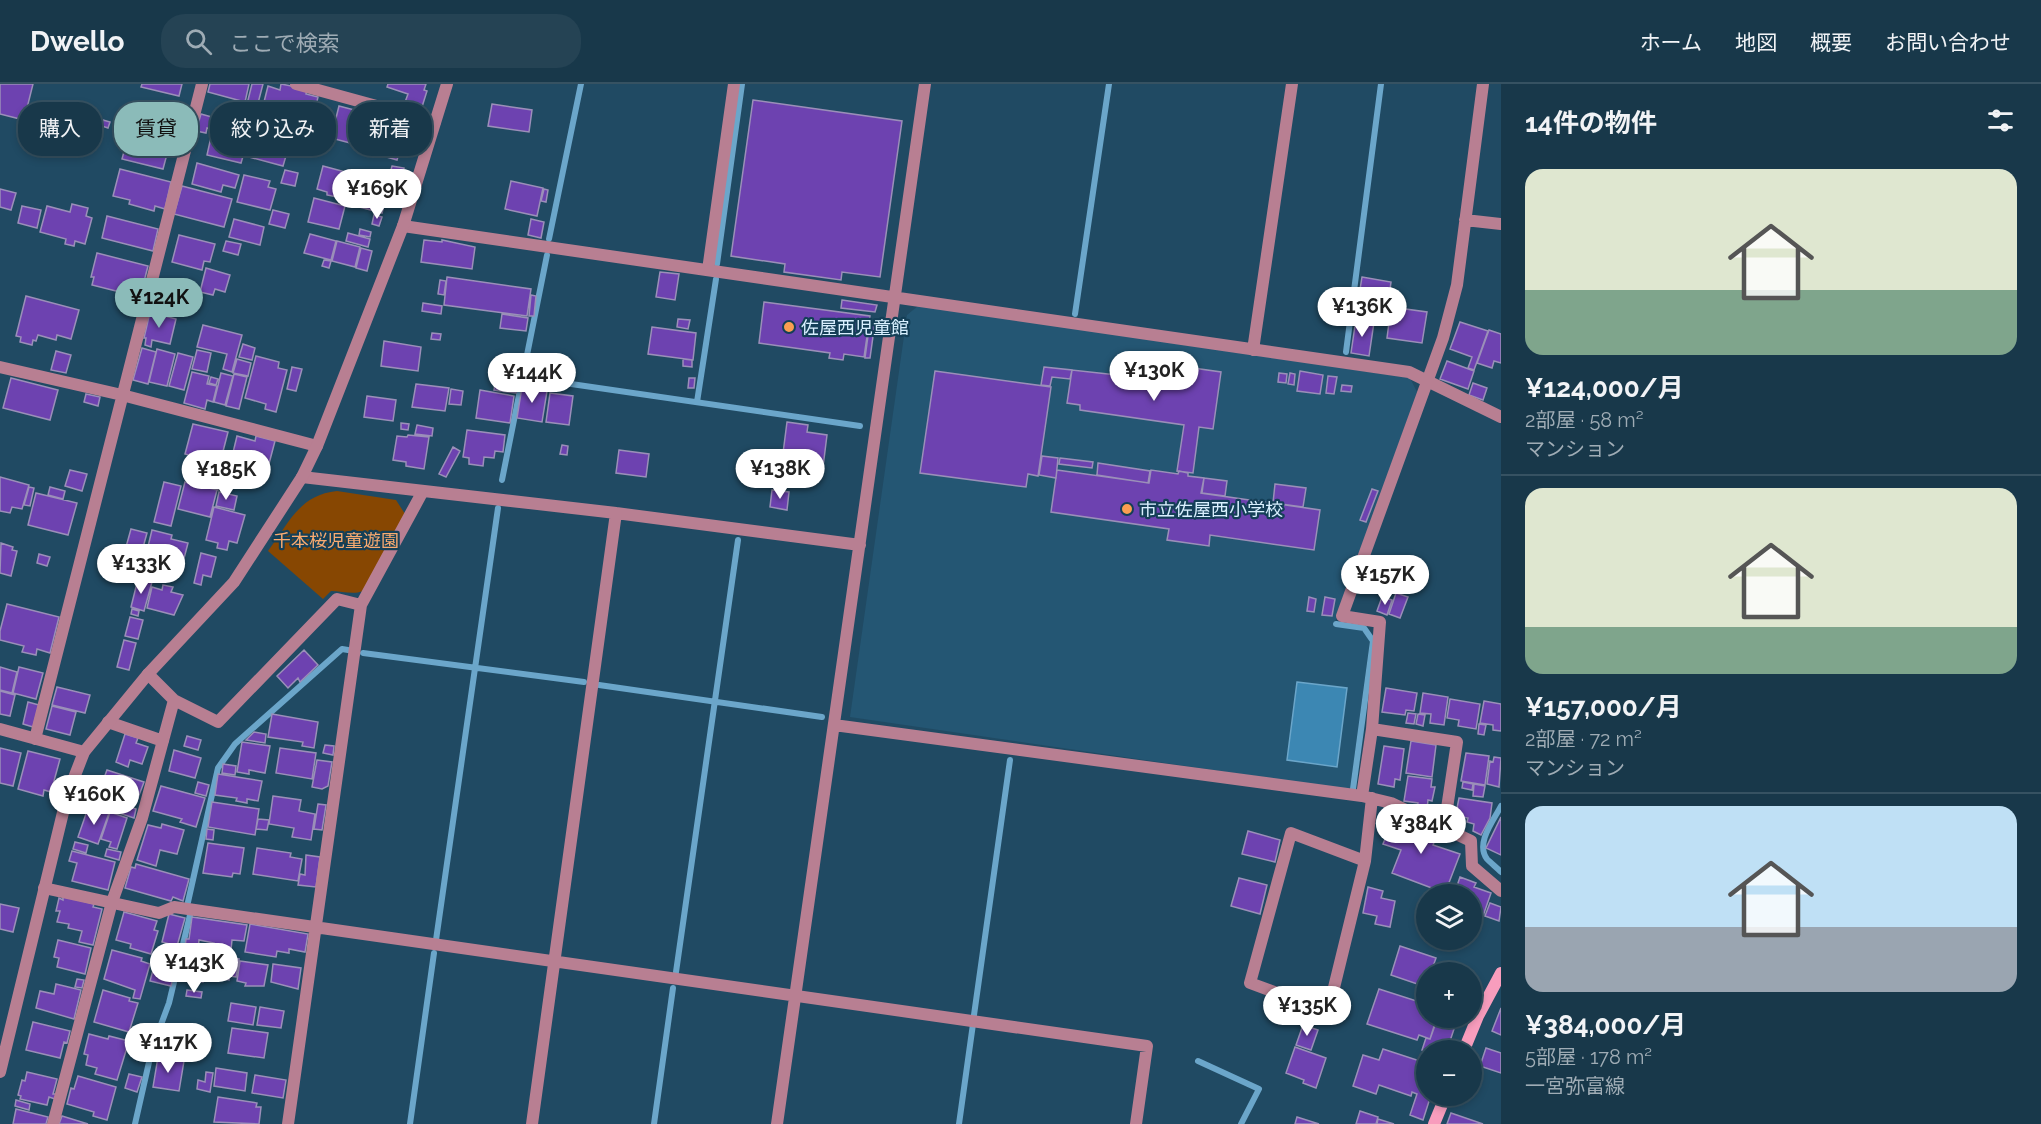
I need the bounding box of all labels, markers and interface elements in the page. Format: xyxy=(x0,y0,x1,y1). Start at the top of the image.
search box xyxy=(161,14,581,68)
text: Dwello xyxy=(30,25,125,58)
icon: search xyxy=(182,25,215,58)
text: ここで検索 xyxy=(230,30,340,56)
text: ホーム xyxy=(1640,30,1702,55)
text: 地図 xyxy=(1735,30,1777,55)
text: 概要 xyxy=(1810,30,1852,55)
text: お問い合わせ xyxy=(1885,30,2011,55)
chip: 購入 xyxy=(18,102,102,156)
chip: 賃貸 xyxy=(114,102,198,156)
chip: 絞り込み xyxy=(210,102,336,156)
chip: 新着 xyxy=(348,102,432,156)
icon: filters xyxy=(1984,104,2017,137)
text: 14件の物件 xyxy=(1525,108,1657,138)
pin: ¥169K xyxy=(335,169,419,220)
text: ¥169K xyxy=(346,176,408,200)
icon: home xyxy=(1717,208,1825,316)
pin: ¥124K xyxy=(117,278,201,329)
text: ¥124K xyxy=(129,285,189,309)
pin: ¥136K xyxy=(1320,287,1404,338)
text: ¥136K xyxy=(1332,294,1392,318)
place label: 佐屋西児童館 xyxy=(801,317,909,338)
marker: 佐屋西児童館 xyxy=(782,320,796,334)
pin: ¥130K xyxy=(1112,351,1196,402)
pin: ¥144K xyxy=(490,353,574,404)
text: ¥130K xyxy=(1124,358,1184,382)
text: ¥144K xyxy=(502,360,562,384)
text: ¥124,000/月 xyxy=(1525,373,1684,403)
text: 2部屋 · 58 m² xyxy=(1525,408,1643,432)
text: マンション xyxy=(1525,437,1625,461)
pin: ¥138K xyxy=(738,449,822,500)
pin: ¥185K xyxy=(184,450,268,501)
text: ¥138K xyxy=(750,456,810,480)
text: ¥185K xyxy=(196,457,256,481)
place label: 市立佐屋西小学校 xyxy=(1139,499,1283,520)
marker: 市立佐屋西小学校 xyxy=(1120,502,1134,516)
icon: home xyxy=(1717,527,1825,635)
park label: 千本桜児童遊園 xyxy=(273,530,399,551)
pin: ¥133K xyxy=(99,544,183,595)
text: ¥133K xyxy=(111,551,171,575)
pin: ¥157K xyxy=(1343,555,1427,606)
text: ¥157K xyxy=(1355,562,1415,586)
text: ¥157,000/月 xyxy=(1525,692,1682,722)
text: 2部屋 · 72 m² xyxy=(1525,727,1642,751)
text: マンション xyxy=(1525,756,1625,780)
pin: ¥160K xyxy=(52,775,136,826)
text: ¥160K xyxy=(63,782,125,806)
pin: ¥384K xyxy=(1379,804,1463,855)
text: ¥384K xyxy=(1390,811,1452,835)
icon: home xyxy=(1717,845,1825,953)
map controls xyxy=(1416,884,1482,1106)
button: layers xyxy=(1416,884,1482,950)
pin: ¥143K xyxy=(152,943,236,994)
text: ¥143K xyxy=(164,950,224,974)
button: + xyxy=(1416,962,1482,1028)
pin: ¥135K xyxy=(1265,986,1349,1037)
text: ¥135K xyxy=(1277,993,1337,1017)
text: ¥384,000/月 xyxy=(1525,1010,1686,1040)
pin: ¥117K xyxy=(126,1023,210,1074)
text: ¥117K xyxy=(139,1030,197,1054)
button: − xyxy=(1416,1040,1482,1106)
text: 5部屋 · 178 m² xyxy=(1525,1045,1652,1069)
text: 一宮弥富線 xyxy=(1525,1074,1625,1098)

